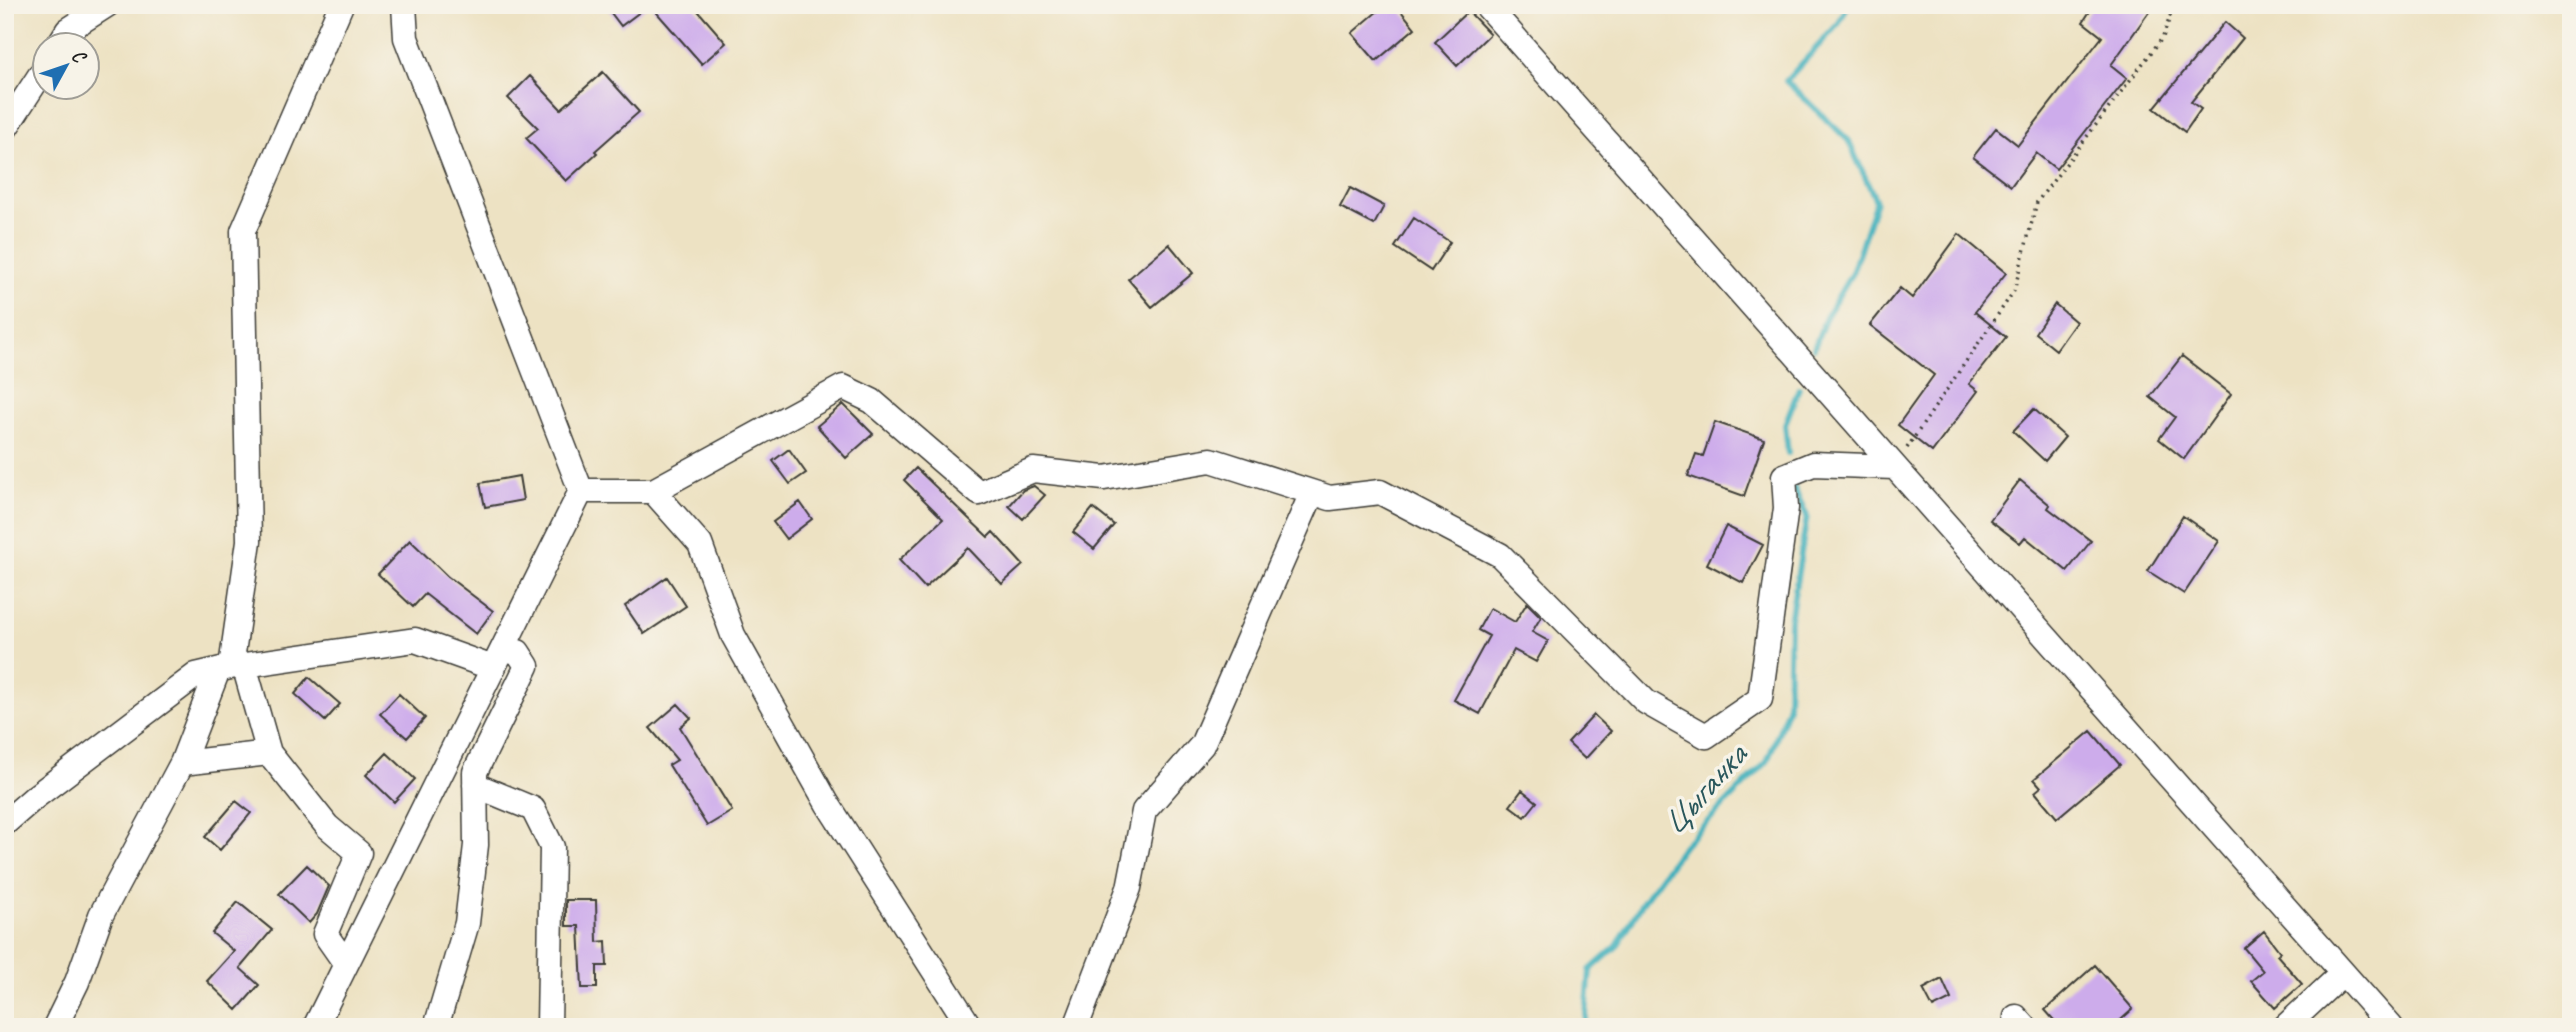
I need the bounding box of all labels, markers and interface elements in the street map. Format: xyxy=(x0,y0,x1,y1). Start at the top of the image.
north arrow xyxy=(32,32,102,102)
text: С xyxy=(66,44,92,69)
water label: Цыганка xyxy=(1651,732,1758,844)

